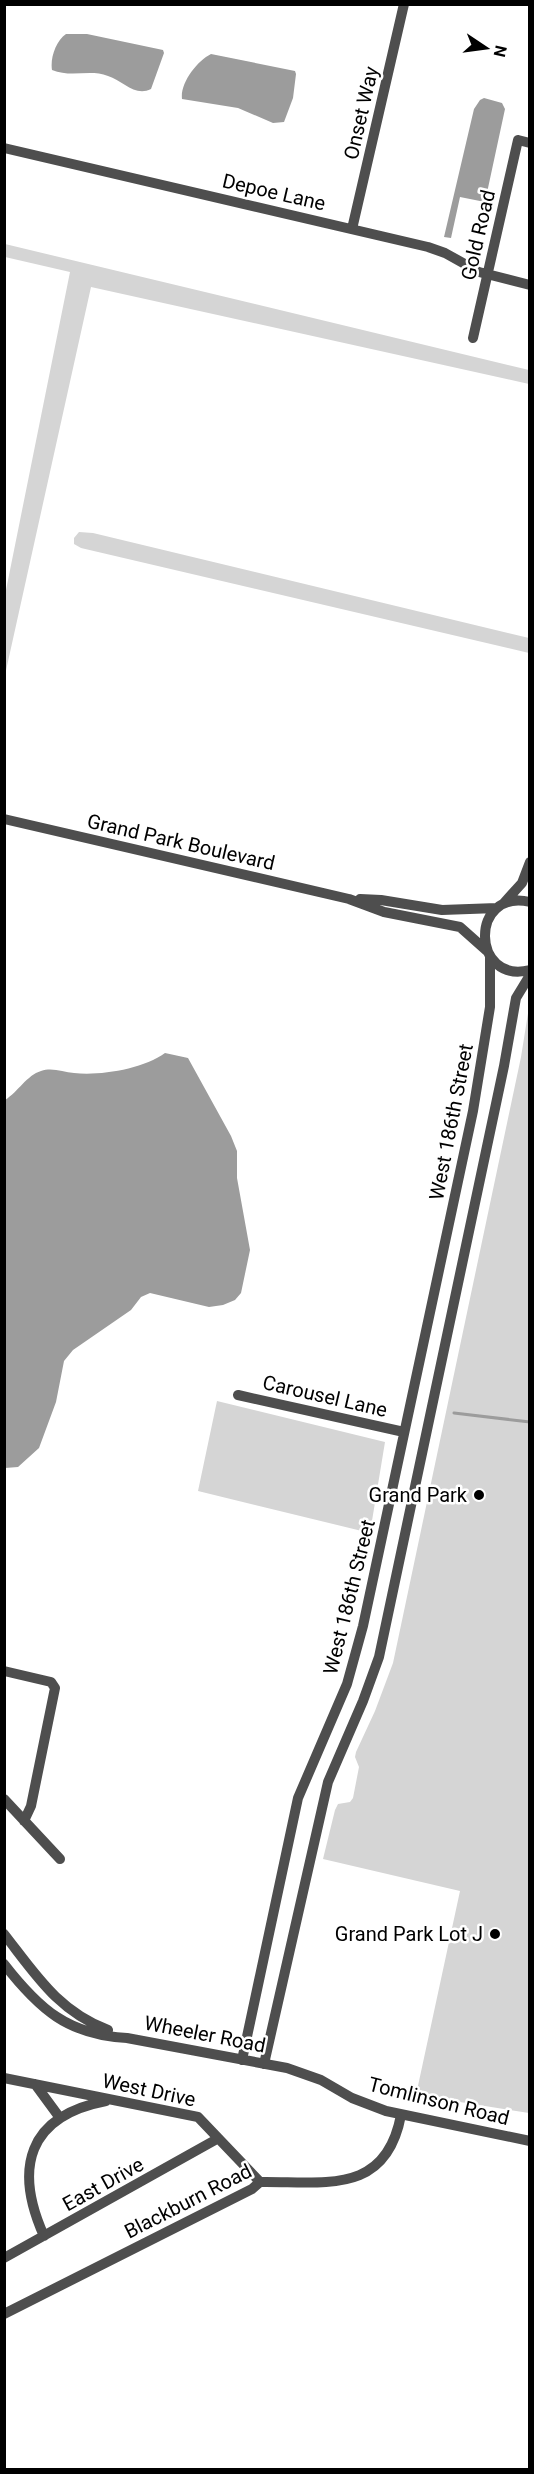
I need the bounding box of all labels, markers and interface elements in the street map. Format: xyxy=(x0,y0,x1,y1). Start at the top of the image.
north arrow xyxy=(456,18,516,78)
text: N xyxy=(490,44,511,59)
street label: Onset Way xyxy=(339,64,383,162)
street label: Depoe Lane xyxy=(220,168,328,216)
street label: Gold Road xyxy=(456,187,500,283)
street label: Grand Park Boulevard xyxy=(85,809,277,875)
street label: West 186th Street xyxy=(424,1042,478,1202)
street label: Carousel Lane xyxy=(260,1370,390,1422)
place label: Grand Park xyxy=(369,1483,468,1507)
marker: Grand Park xyxy=(472,1488,486,1502)
street label: West 186th Street xyxy=(318,1517,380,1677)
place label: Grand Park Lot J xyxy=(335,1922,483,1946)
marker: Grand Park Lot J xyxy=(488,1927,502,1941)
street label: Wheeler Road xyxy=(142,2010,268,2058)
street label: West Drive xyxy=(100,2068,198,2112)
street label: Tomlinson Road xyxy=(366,2072,512,2130)
street label: East Drive xyxy=(58,2152,148,2216)
street label: Blackburn Road xyxy=(120,2159,256,2243)

